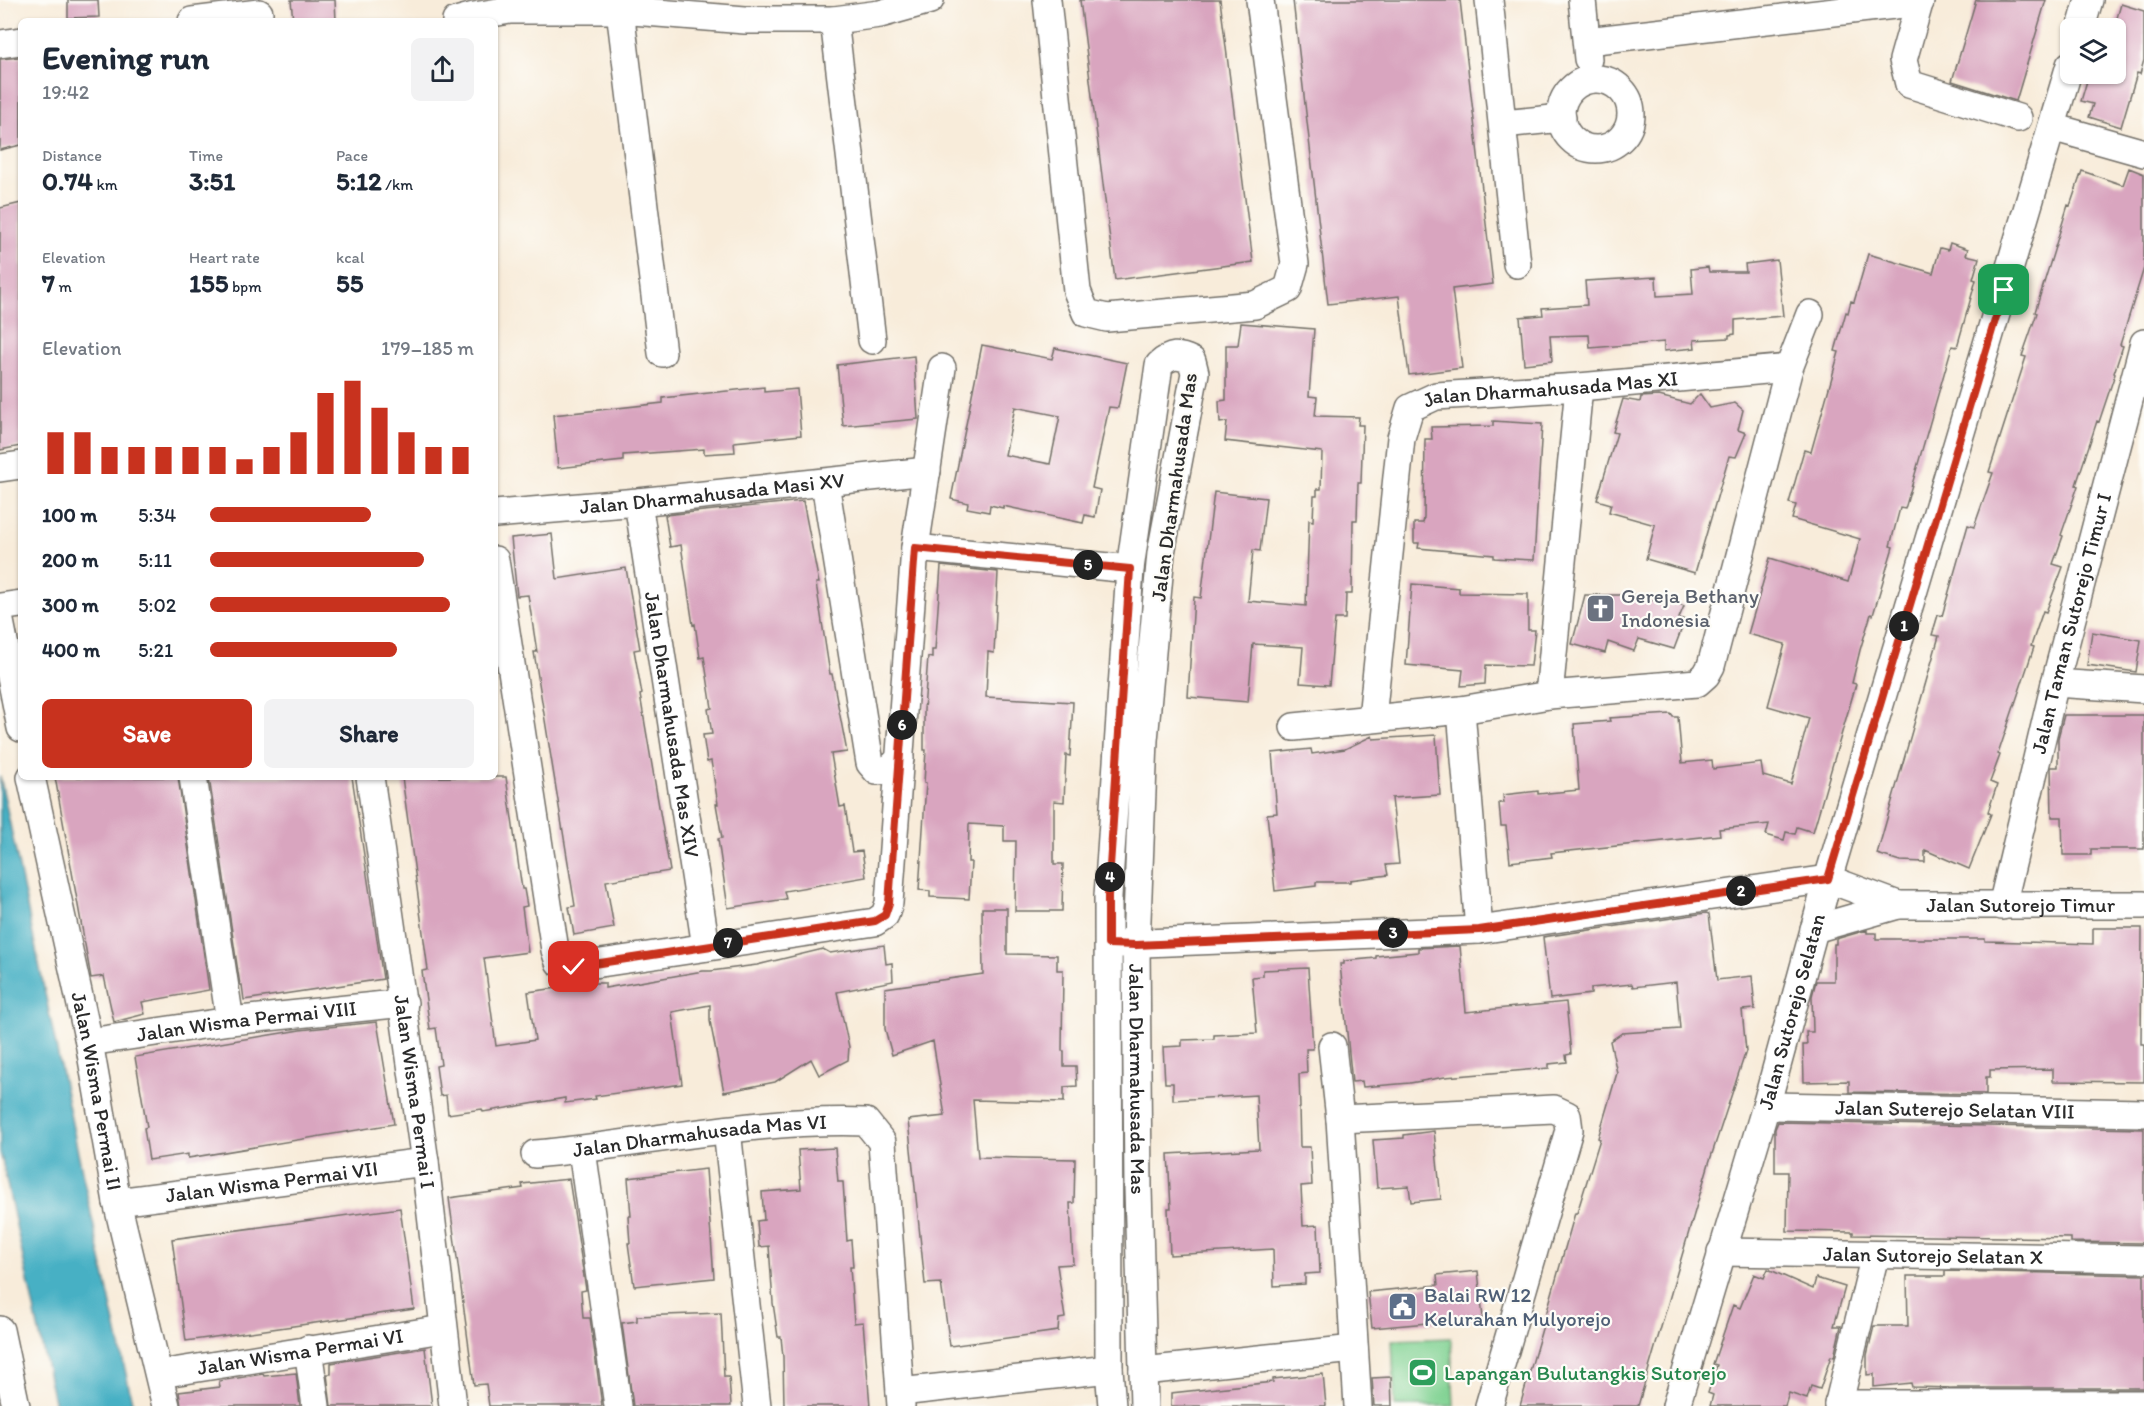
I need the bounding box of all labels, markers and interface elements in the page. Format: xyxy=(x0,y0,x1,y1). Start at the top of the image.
map controls xyxy=(2060,18,2126,84)
button: layers xyxy=(2060,18,2126,84)
text: Evening run xyxy=(42,38,209,77)
button: share xyxy=(411,38,474,101)
text: 19:42 xyxy=(42,80,89,104)
text: Distance xyxy=(42,146,102,165)
text: Time xyxy=(189,146,223,165)
text: Pace xyxy=(336,146,368,165)
text: 0.74 xyxy=(42,165,93,197)
text: 3:51 xyxy=(189,165,235,197)
text: 5:12 xyxy=(336,165,382,197)
text: km xyxy=(93,175,118,194)
text: /km xyxy=(382,175,413,194)
text: Elevation xyxy=(42,248,106,267)
text: Heart rate xyxy=(189,248,260,267)
text: kcal xyxy=(336,248,364,267)
pin xyxy=(1978,264,2029,315)
text: 7 xyxy=(42,267,55,299)
text: 155 xyxy=(189,267,228,299)
text: 55 xyxy=(336,267,363,299)
icon: arrive xyxy=(1987,273,2020,306)
text: m xyxy=(55,277,72,296)
text: bpm xyxy=(228,277,262,296)
text: Elevation xyxy=(42,336,121,360)
text: 179–185 m xyxy=(381,336,474,360)
street label: Jalan Dharmahusada Mas XI xyxy=(1418,365,1679,413)
street label: Jalan Dharmahusada Mas xyxy=(1145,371,1202,603)
street label: Jalan Dharmahusada Masi XV xyxy=(579,467,846,519)
street label: Jalan Taman Sutorejo Timur I xyxy=(2026,490,2116,756)
text: 100 m xyxy=(42,503,97,527)
text: 5:34 xyxy=(138,503,176,527)
text: 200 m xyxy=(42,548,98,572)
text: 5:11 xyxy=(138,548,172,572)
pin: 5 xyxy=(1073,550,1103,580)
text: 5 xyxy=(1084,555,1092,574)
place label: Gereja Bethany Indonesia xyxy=(1621,583,1759,632)
street label: Jalan Dharmahusada Mas XIV xyxy=(640,590,705,860)
church icon: Gereja Bethany Indonesia xyxy=(1584,592,1616,624)
text: 300 m xyxy=(42,593,99,617)
text: 5:02 xyxy=(138,593,176,617)
pin: 1 xyxy=(1889,611,1919,641)
text: 1 xyxy=(1900,616,1908,635)
text: 400 m xyxy=(42,638,100,662)
text: 5:21 xyxy=(138,638,173,662)
button: Save xyxy=(42,699,252,768)
button: Share xyxy=(264,699,474,768)
pin: 6 xyxy=(887,710,917,740)
text: 6 xyxy=(898,715,906,734)
pin: 4 xyxy=(1095,862,1125,892)
text: 4 xyxy=(1105,867,1115,886)
pin: 2 xyxy=(1726,876,1756,906)
text: 2 xyxy=(1737,881,1745,900)
street label: Jalan Sutorejo Timur xyxy=(1926,892,2116,917)
street label: Jalan Sutorejo Selatan xyxy=(1753,911,1830,1112)
pin: 3 xyxy=(1378,918,1408,948)
text: 3 xyxy=(1389,923,1397,942)
pin: 7 xyxy=(713,928,743,958)
text: 7 xyxy=(724,933,732,952)
pin xyxy=(548,941,599,992)
icon: check xyxy=(557,950,590,983)
street label: Jalan Dharmahusada Mas xyxy=(1124,964,1151,1195)
street label: Jalan Wisma Permai II xyxy=(66,989,128,1192)
street label: Jalan Wisma Permai I xyxy=(389,993,441,1190)
street label: Jalan Wisma Permai VIII xyxy=(135,995,358,1047)
street label: Jalan Suterejo Selatan VIII xyxy=(1835,1094,2075,1124)
street label: Jalan Dharmahusada Mas VI xyxy=(571,1109,827,1162)
street label: Jalan Wisma Permai VII xyxy=(164,1155,379,1208)
street label: Jalan Sutorejo Selatan X xyxy=(1823,1241,2044,1269)
place label: Balai RW 12 Kelurahan Mulyorejo xyxy=(1424,1282,1611,1331)
public building icon: Balai RW 12 Kelurahan Mulyorejo xyxy=(1387,1291,1419,1323)
street label: Jalan Wisma Permai VI xyxy=(195,1323,405,1380)
sports icon: Lapangan Bulutangkis Sutorejo xyxy=(1407,1357,1439,1389)
place label: Lapangan Bulutangkis Sutorejo xyxy=(1444,1360,1727,1385)

